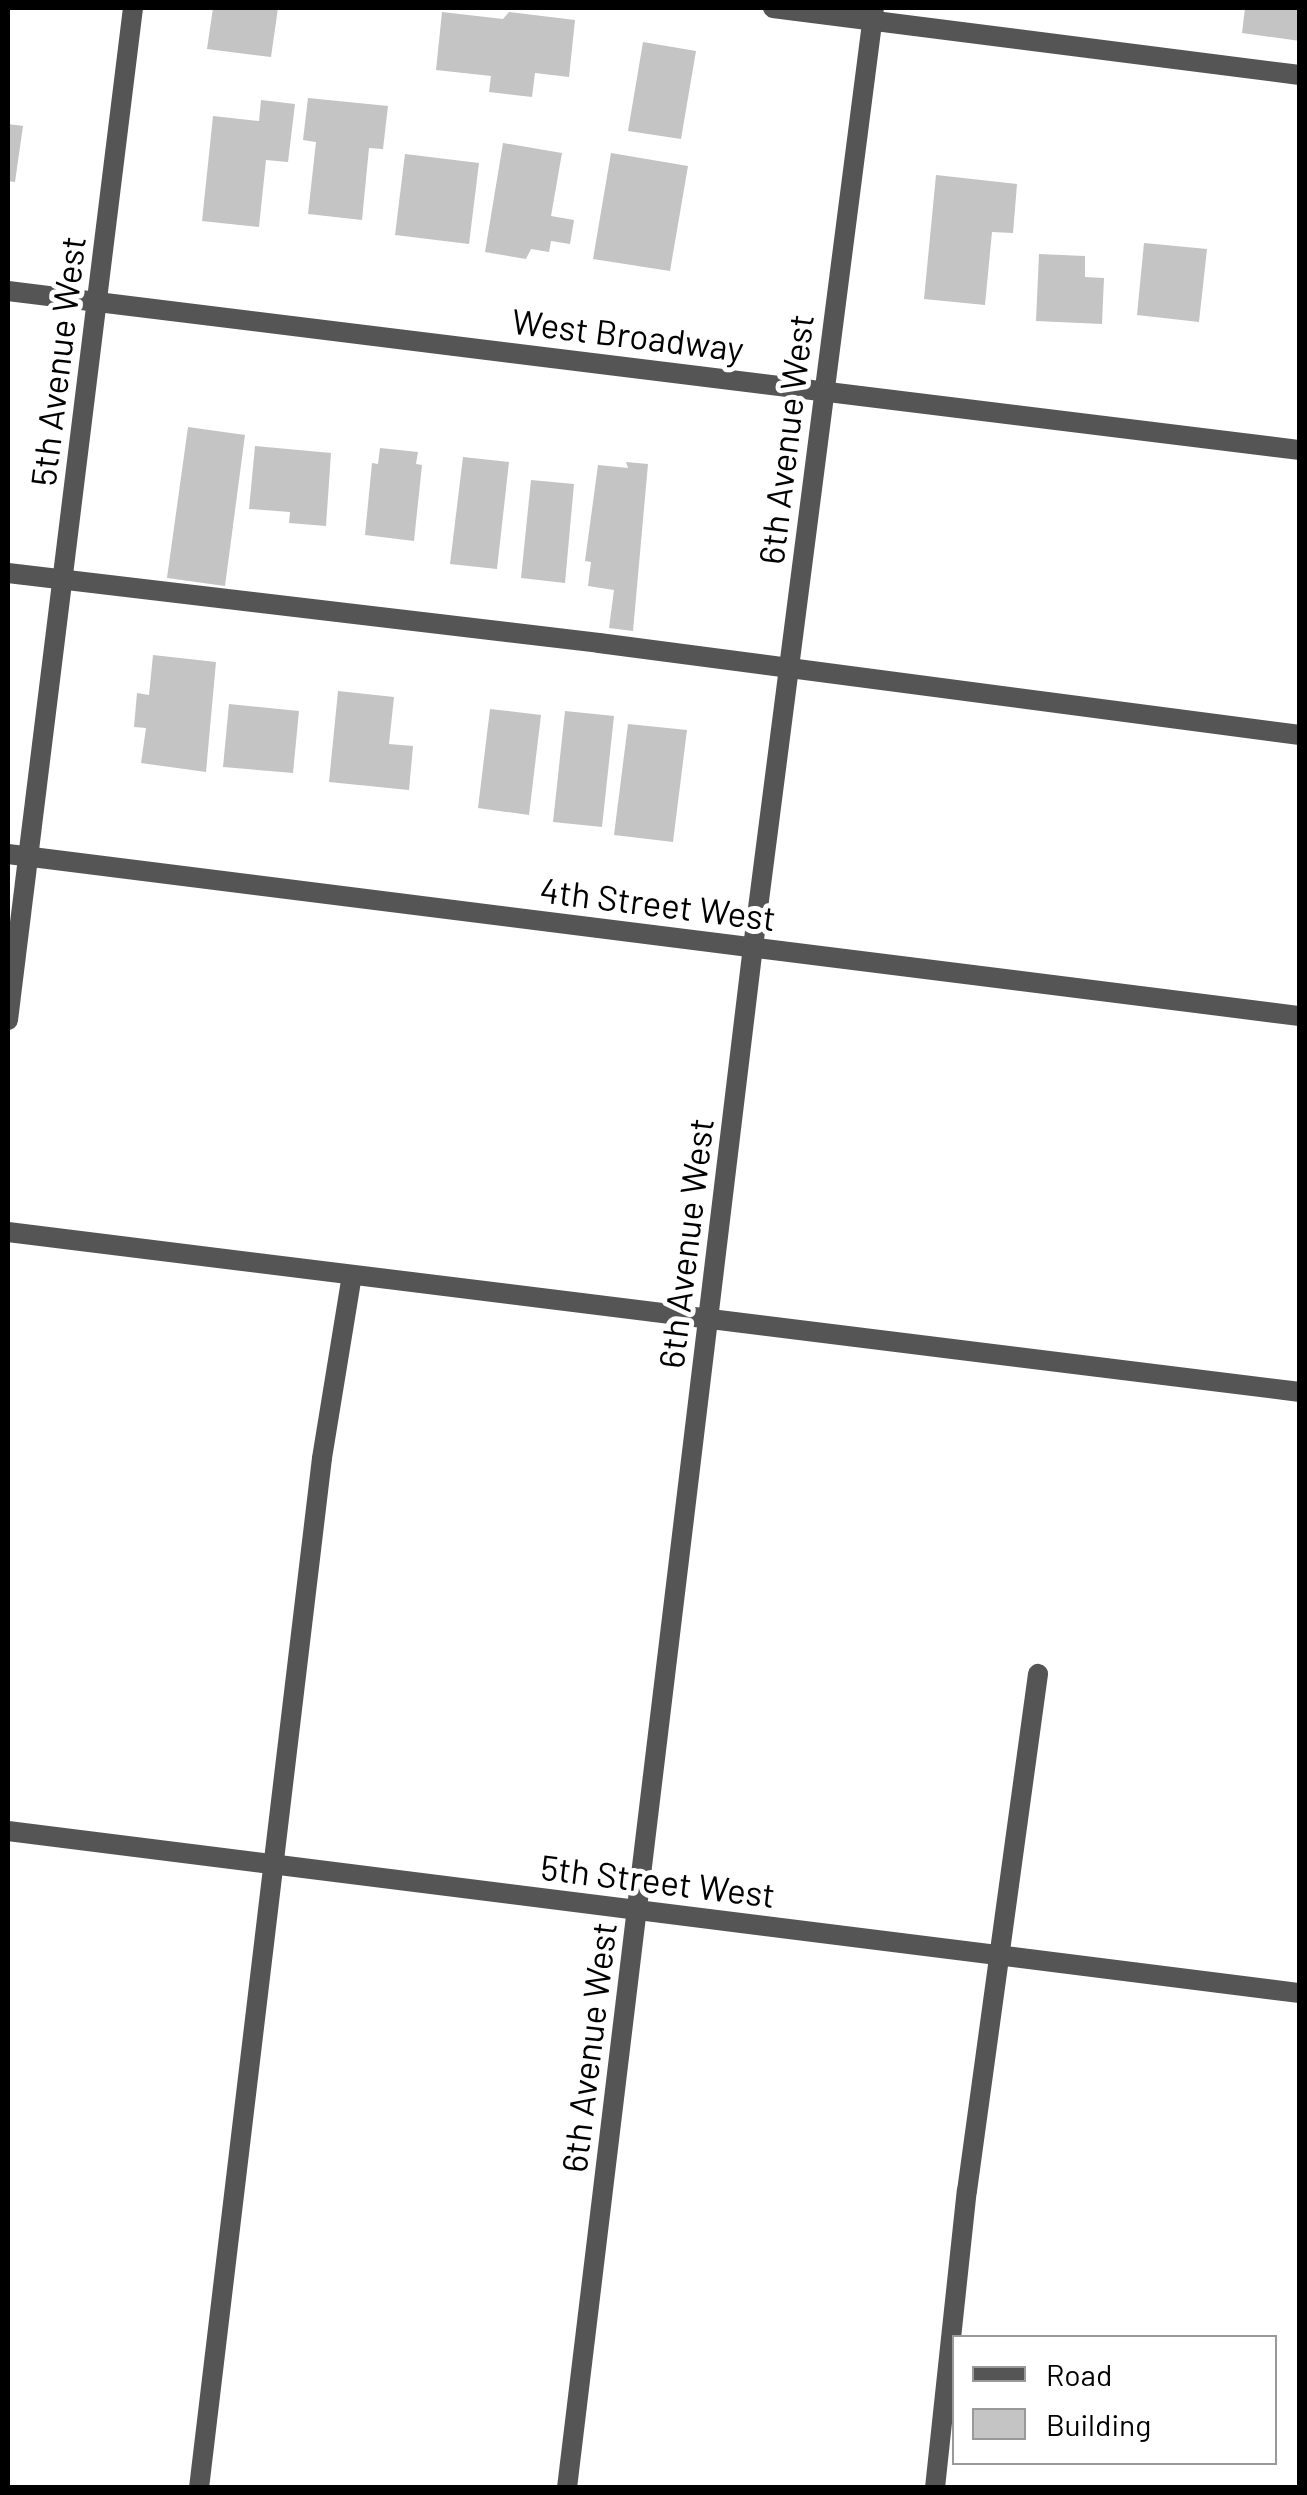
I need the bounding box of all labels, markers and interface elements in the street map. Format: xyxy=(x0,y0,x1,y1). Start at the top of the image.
street label: 5th Avenue West xyxy=(21,234,93,488)
street label: West Broadway xyxy=(510,299,746,369)
street label: 6th Avenue West xyxy=(749,312,821,566)
street label: 4th Street West xyxy=(538,868,778,938)
street label: 6th Avenue West xyxy=(649,1116,721,1370)
street label: 5th Street West xyxy=(538,1845,778,1915)
street label: 6th Avenue West xyxy=(552,1920,624,2174)
legend xyxy=(952,2335,1277,2465)
text: Road xyxy=(1046,2356,1112,2392)
text: Building xyxy=(1046,2406,1151,2442)

